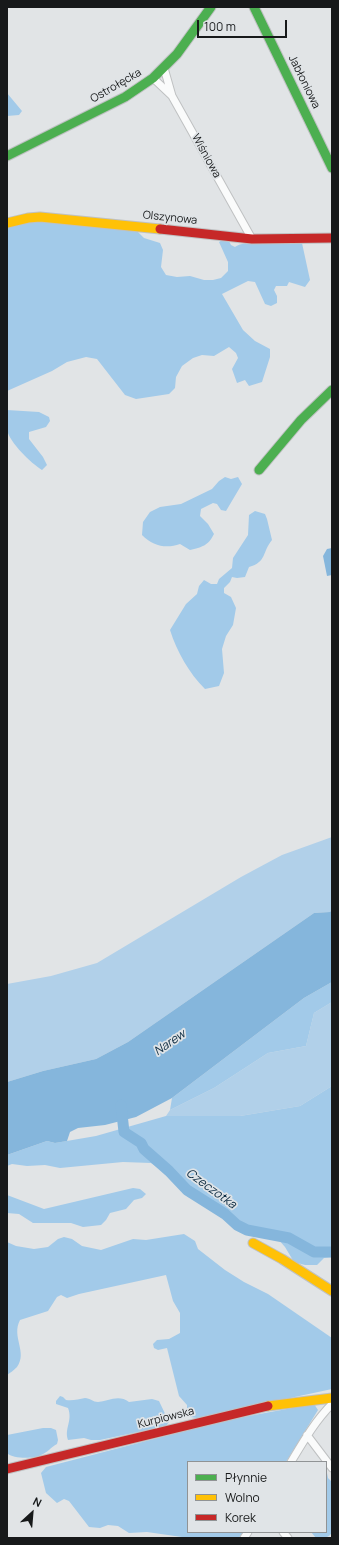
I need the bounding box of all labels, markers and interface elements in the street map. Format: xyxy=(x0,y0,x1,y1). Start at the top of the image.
scale bar xyxy=(199,12,289,38)
text: 100 m xyxy=(204,18,236,35)
street label: Jabłoniowa xyxy=(285,53,323,111)
street label: Ostrołęcka xyxy=(88,66,144,106)
street label: Wiśniowa xyxy=(189,132,223,180)
street label: Olszynowa xyxy=(142,209,198,227)
water label: Narew xyxy=(152,1027,188,1059)
water label: Czeczotka xyxy=(183,1166,239,1212)
street label: Kurpiowska xyxy=(136,1405,196,1431)
legend xyxy=(187,1461,327,1533)
text: Płynnie xyxy=(225,1469,267,1486)
text: Wolno xyxy=(225,1489,260,1506)
north arrow xyxy=(12,1493,52,1533)
text: N xyxy=(31,1493,44,1510)
text: Korek xyxy=(225,1509,256,1526)

